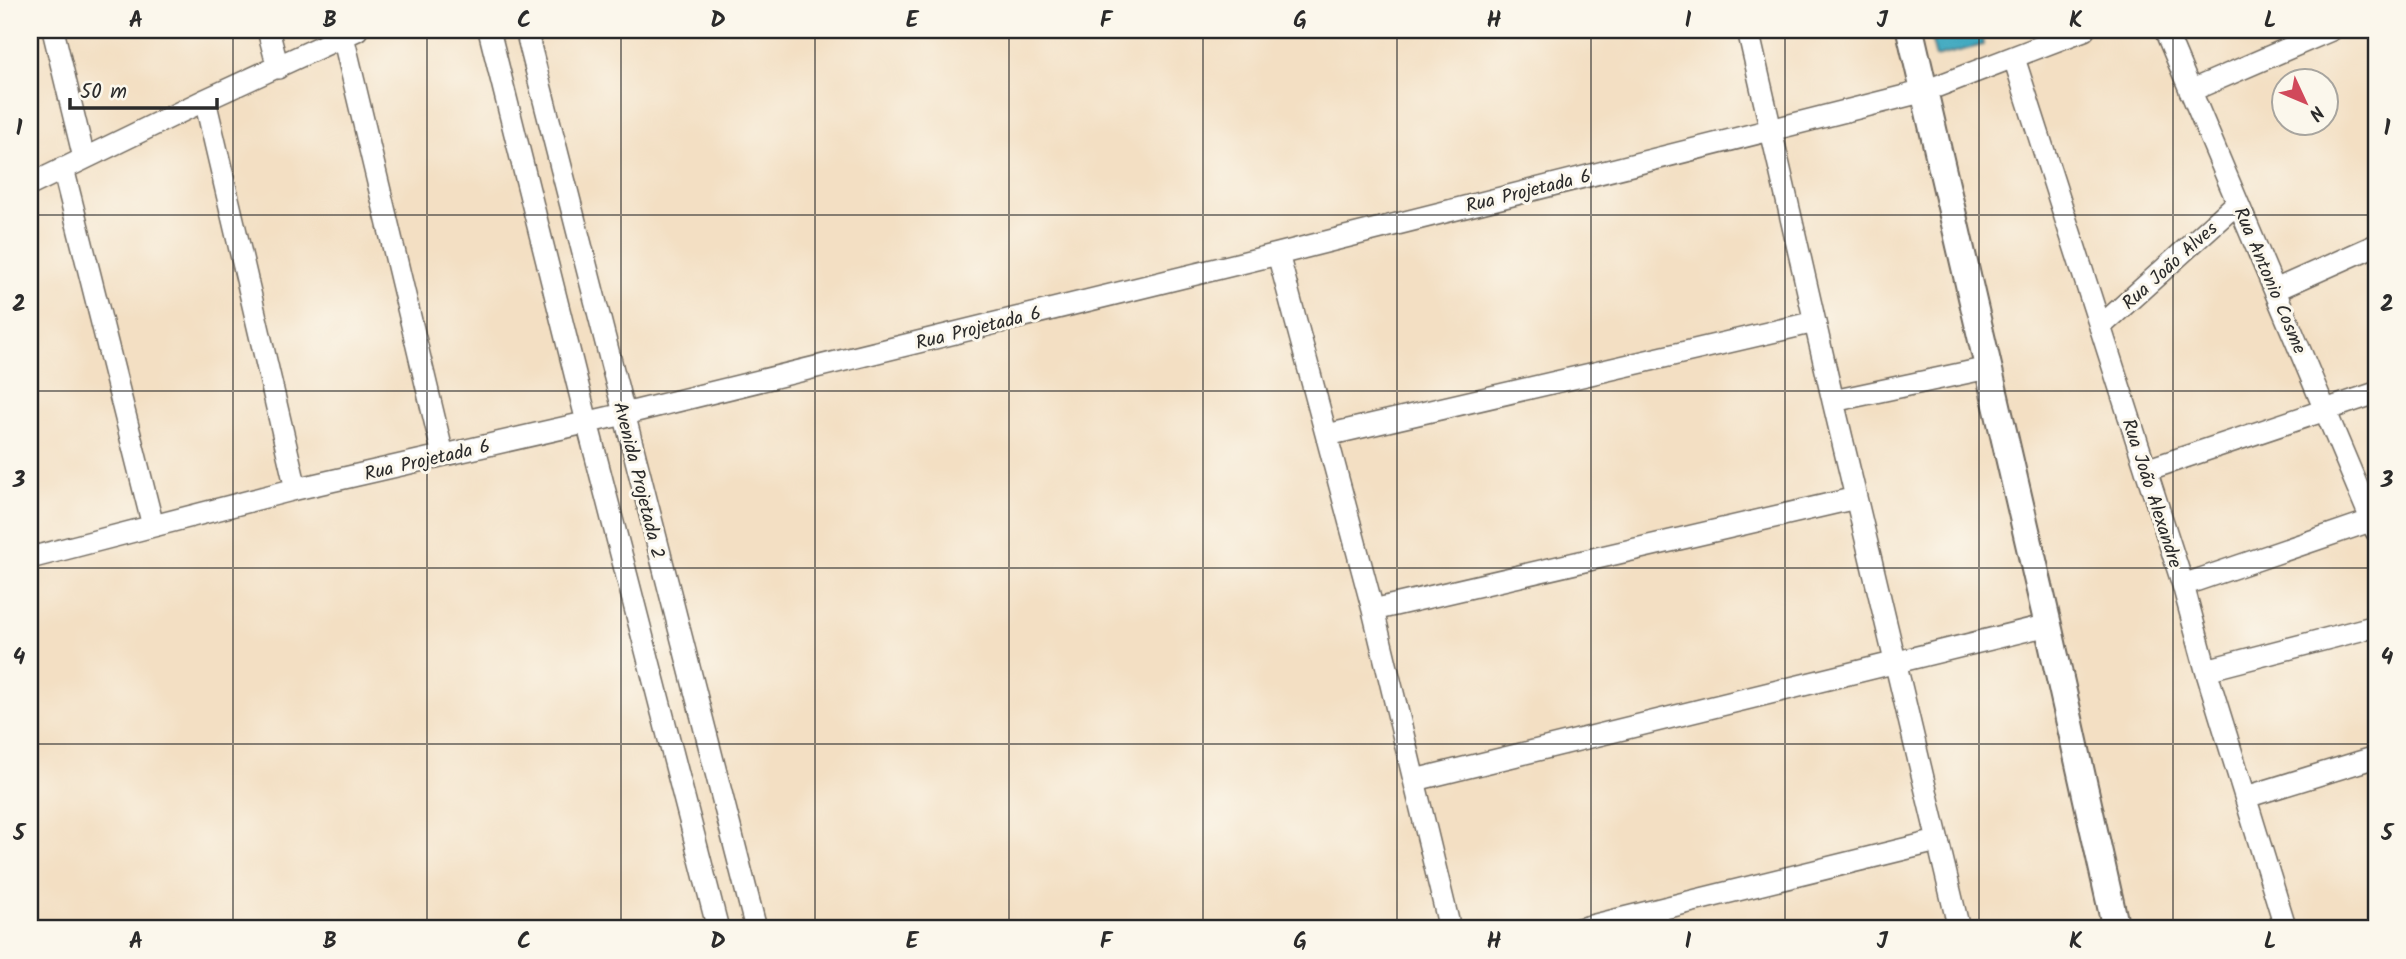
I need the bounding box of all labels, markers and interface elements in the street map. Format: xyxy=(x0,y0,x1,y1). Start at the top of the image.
text: A xyxy=(129,3,143,39)
text: B xyxy=(323,3,337,39)
text: C xyxy=(517,3,531,39)
text: D xyxy=(710,3,726,39)
text: E xyxy=(906,3,920,39)
text: F xyxy=(1100,3,1114,39)
text: G xyxy=(1293,3,1307,39)
text: H xyxy=(1487,3,1502,39)
text: I xyxy=(1684,3,1692,39)
text: J xyxy=(1876,3,1888,39)
text: K xyxy=(2069,3,2083,39)
text: L xyxy=(2264,3,2276,39)
scale bar xyxy=(70,66,217,110)
north arrow xyxy=(2270,66,2340,136)
text: 50 m xyxy=(80,76,127,109)
text: N xyxy=(2301,98,2331,127)
text: 1 xyxy=(16,111,23,147)
text: 1 xyxy=(2384,111,2391,147)
street label: Rua Projetada 6 xyxy=(1463,162,1594,222)
street label: Rua Antonio Cosme xyxy=(2225,203,2314,359)
street label: Rua João Alves xyxy=(2116,215,2225,318)
text: 2 xyxy=(12,287,26,323)
text: 2 xyxy=(2380,287,2394,323)
street label: Rua Projetada 6 xyxy=(913,299,1044,359)
street label: Avenida Projetada 2 xyxy=(604,399,672,562)
street label: Rua João Alexandre xyxy=(2113,415,2190,573)
street label: Rua Projetada 6 xyxy=(362,432,493,490)
text: 3 xyxy=(12,463,26,499)
text: 3 xyxy=(2380,463,2394,499)
text: 4 xyxy=(13,640,26,676)
text: 4 xyxy=(2381,640,2394,676)
text: 5 xyxy=(12,816,27,852)
text: 5 xyxy=(2380,816,2395,852)
text: A xyxy=(129,924,143,959)
text: B xyxy=(323,924,337,959)
text: C xyxy=(517,924,531,959)
text: D xyxy=(710,924,726,959)
text: E xyxy=(906,924,920,959)
text: F xyxy=(1100,924,1114,959)
text: G xyxy=(1293,924,1307,959)
text: H xyxy=(1487,924,1502,959)
text: I xyxy=(1684,924,1692,959)
text: J xyxy=(1876,924,1888,959)
text: K xyxy=(2069,924,2083,959)
text: L xyxy=(2264,924,2276,959)

